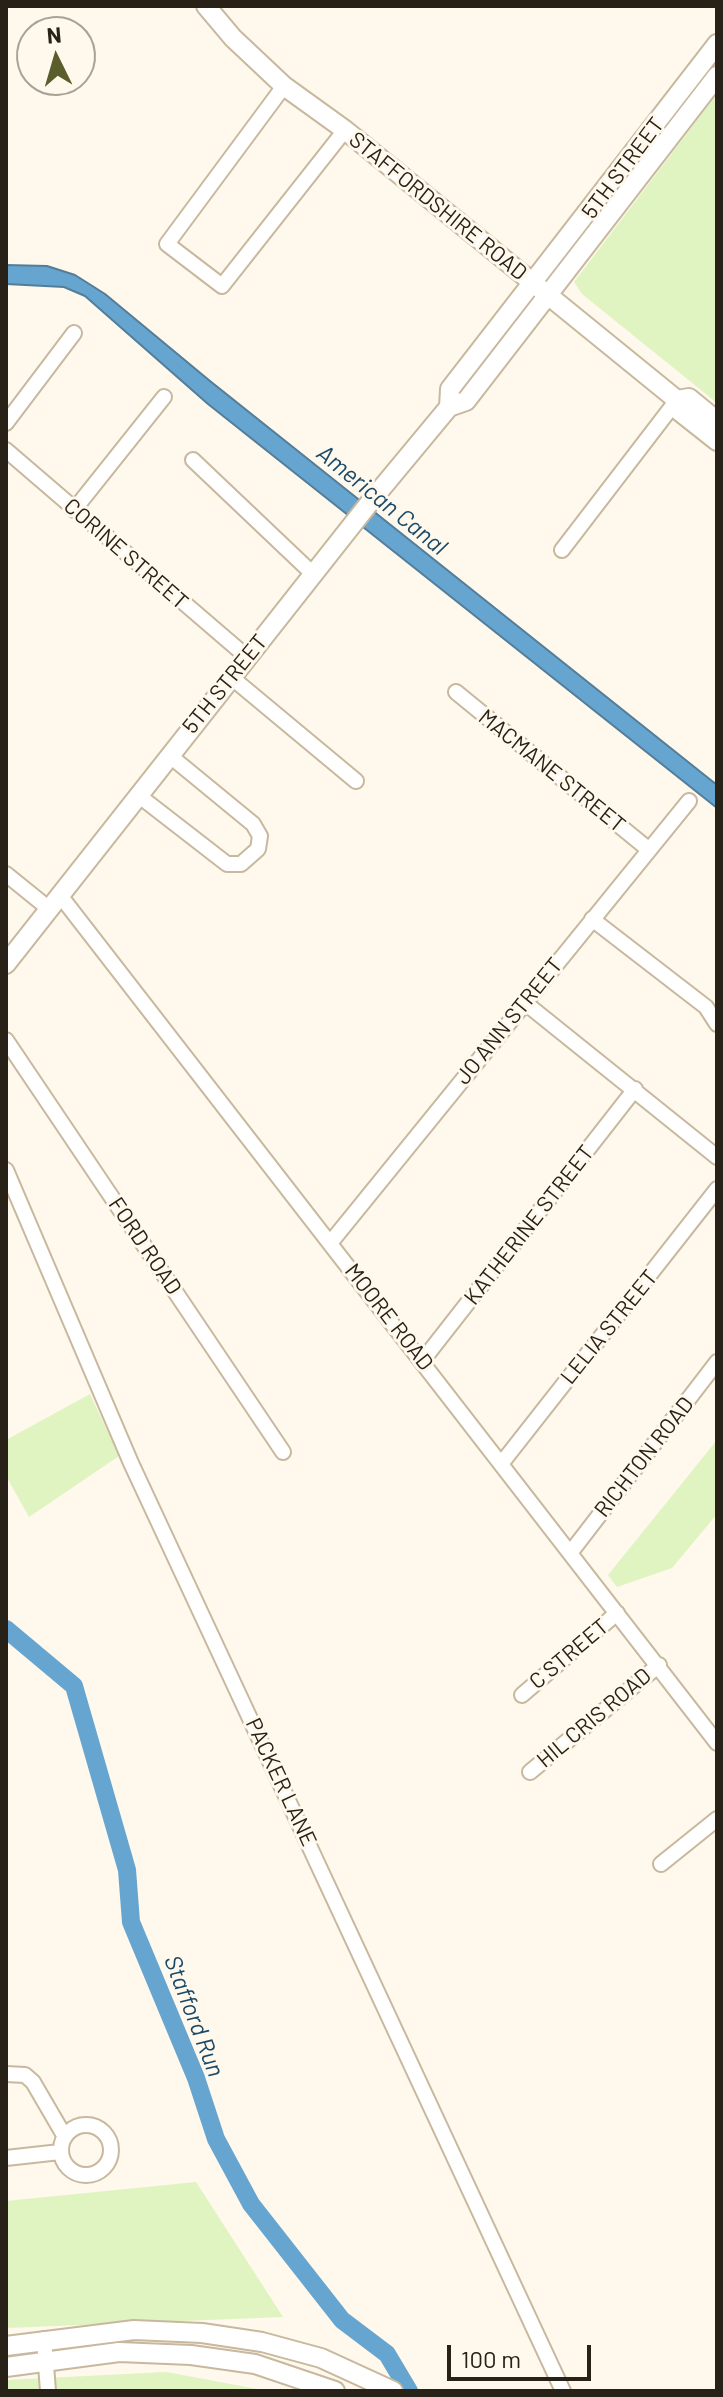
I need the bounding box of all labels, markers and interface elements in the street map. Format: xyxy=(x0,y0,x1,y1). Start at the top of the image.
north arrow xyxy=(16,16,96,96)
text: N xyxy=(46,20,63,48)
street label: 5TH STREET xyxy=(576,112,670,224)
street label: STAFFORDSHIRE ROAD xyxy=(344,126,532,286)
water label: American Canal xyxy=(311,439,453,561)
street label: CORINE STREET xyxy=(58,493,194,615)
street label: 5TH STREET xyxy=(177,629,273,739)
street label: MACMANE STREET xyxy=(473,704,631,838)
street label: JO ANN STREET xyxy=(450,952,568,1090)
street label: KATHERINE STREET xyxy=(459,1140,599,1310)
street label: FORD ROAD xyxy=(103,1192,187,1300)
street label: MOORE ROAD xyxy=(339,1258,439,1376)
street label: LELIA STREET xyxy=(555,1265,663,1389)
street label: RICHTON ROAD xyxy=(589,1392,699,1522)
street label: C STREET xyxy=(524,1613,614,1695)
street label: HIL CRIS ROAD xyxy=(532,1663,656,1773)
street label: PACKER LANE xyxy=(240,1714,322,1850)
water label: Stafford Run xyxy=(158,1951,230,2081)
scale bar xyxy=(451,2329,595,2379)
text: 100 m xyxy=(461,2344,521,2373)

